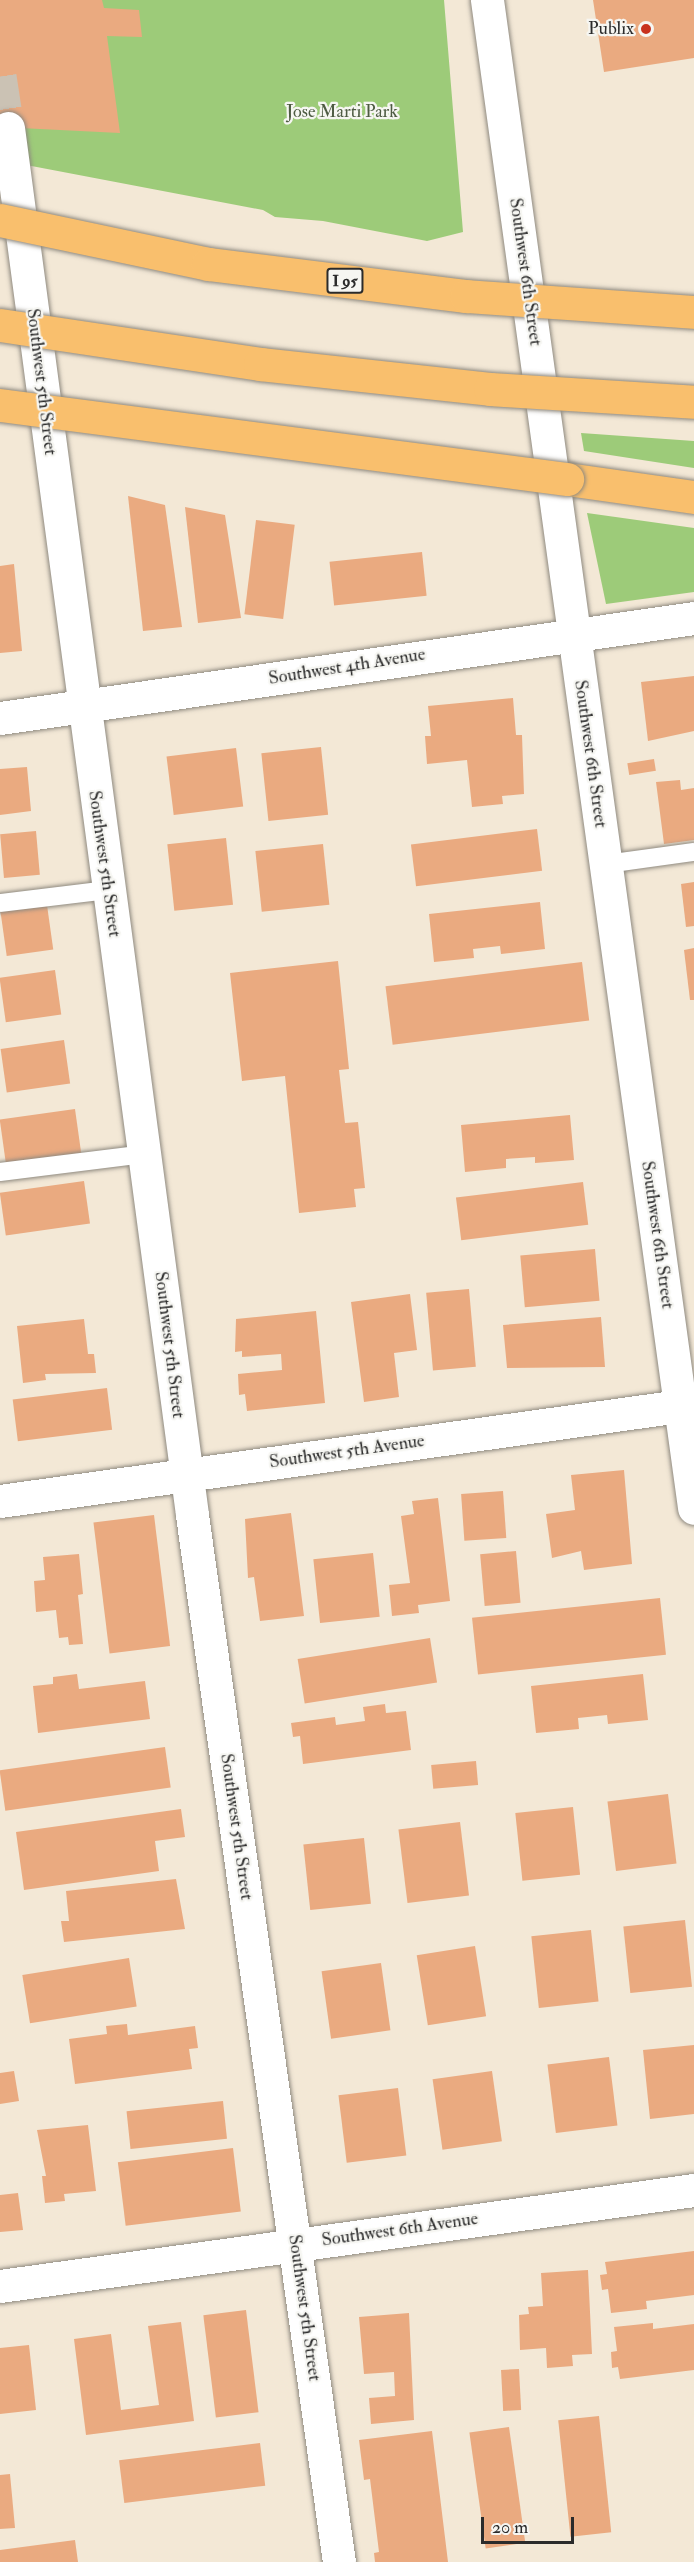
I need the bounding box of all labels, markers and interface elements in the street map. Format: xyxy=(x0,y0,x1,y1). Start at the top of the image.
place label: Publix xyxy=(588,18,634,40)
marker: Publix xyxy=(639,22,653,36)
park label: Jose Marti Park xyxy=(286,101,398,123)
street label: Southwest 6th Street xyxy=(504,197,546,347)
road number: I 95 xyxy=(326,268,364,294)
street label: Southwest 5th Street xyxy=(21,307,61,457)
street label: Southwest 4th Avenue xyxy=(267,644,427,690)
street label: Southwest 6th Street xyxy=(569,679,611,829)
street label: Southwest 5th Street xyxy=(83,789,125,939)
street label: Southwest 6th Street xyxy=(636,1160,678,1310)
street label: Southwest 5th Street xyxy=(149,1270,189,1420)
street label: Southwest 5th Avenue xyxy=(268,1430,426,1474)
street label: Southwest 5th Street xyxy=(215,1752,257,1902)
street label: Southwest 6th Avenue xyxy=(321,2208,479,2252)
street label: Southwest 5th Street xyxy=(283,2233,325,2383)
scale bar xyxy=(484,2505,577,2543)
text: 20 m xyxy=(492,2516,528,2539)

